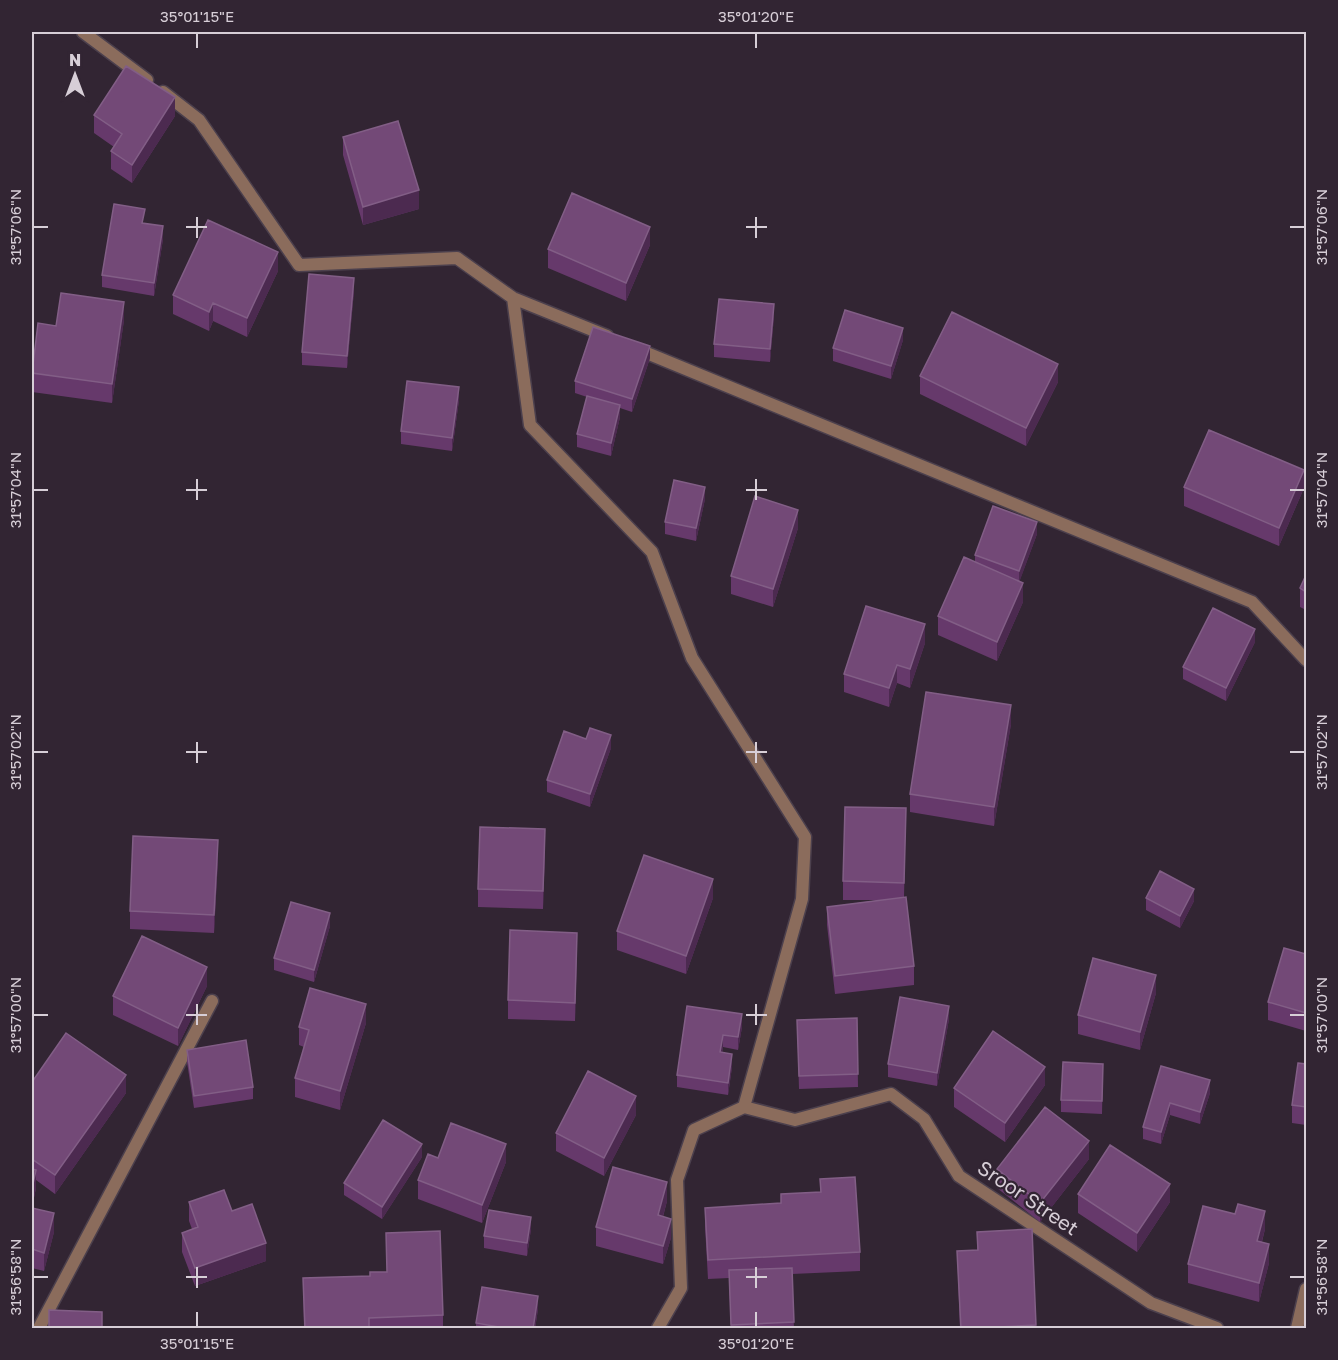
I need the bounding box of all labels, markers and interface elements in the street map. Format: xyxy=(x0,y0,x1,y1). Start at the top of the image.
text: 35°01'15"E xyxy=(160,7,234,25)
text: 35°01'20"E xyxy=(718,7,794,25)
north arrow xyxy=(45,45,105,105)
text: N xyxy=(69,50,81,70)
text: 31°57'06"N xyxy=(6,189,24,265)
text: 31°57'06"N xyxy=(1312,189,1330,265)
text: 31°57'04"N xyxy=(6,452,24,528)
text: 31°57'04"N xyxy=(1312,452,1330,528)
text: 31°57'02"N xyxy=(6,714,24,790)
text: 31°57'02"N xyxy=(1312,714,1330,790)
text: 31°57'00"N xyxy=(6,977,24,1053)
text: 31°57'00"N xyxy=(1312,977,1330,1053)
street label: Sroor Street xyxy=(974,1155,1084,1240)
text: 31°56'58"N xyxy=(6,1239,24,1315)
text: 31°56'58"N xyxy=(1312,1239,1330,1315)
text: 35°01'15"E xyxy=(160,1334,234,1352)
text: 35°01'20"E xyxy=(718,1334,794,1352)

